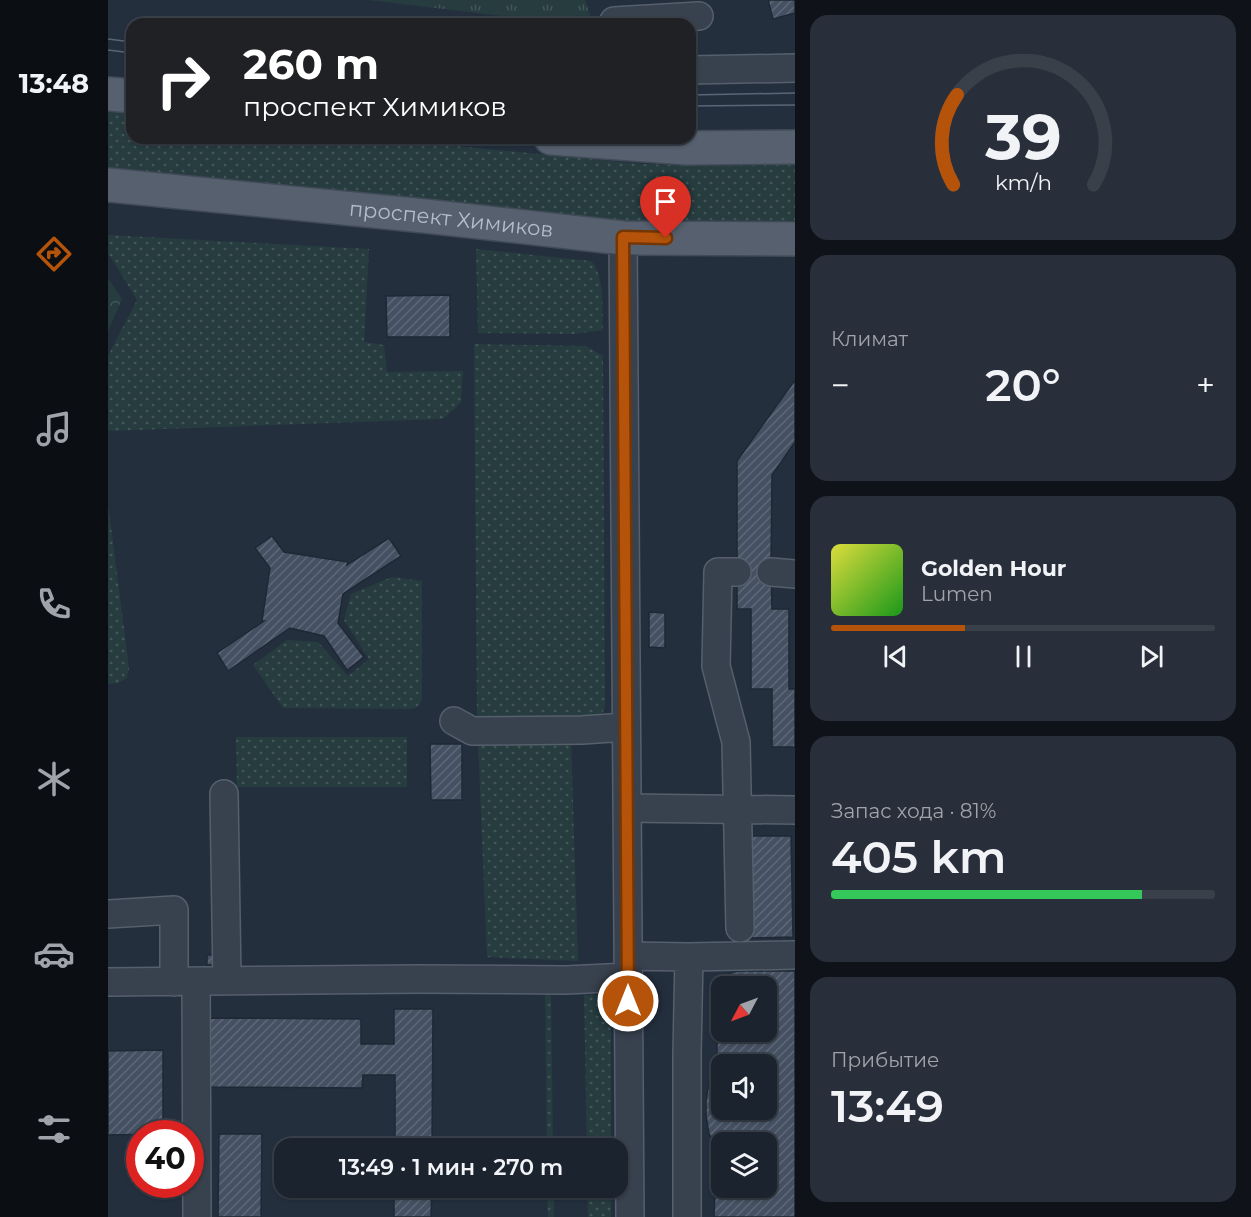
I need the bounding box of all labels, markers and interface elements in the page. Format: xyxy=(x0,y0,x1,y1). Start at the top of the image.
text: 260 m xyxy=(243,38,379,90)
icon: right xyxy=(144,42,222,120)
text: 13:48 xyxy=(19,67,89,100)
text: проспект Химиков xyxy=(243,90,507,123)
text: 39 xyxy=(984,99,1061,175)
text: km/h xyxy=(994,169,1052,195)
pin xyxy=(640,176,691,238)
icon: arrive xyxy=(649,185,682,218)
street label: проспект Химиков xyxy=(348,196,555,242)
icon: directions xyxy=(33,233,75,275)
text: Климат xyxy=(831,327,908,351)
text: 20° xyxy=(985,357,1061,412)
text: − xyxy=(831,365,850,405)
text: + xyxy=(1196,365,1215,405)
icon: music xyxy=(33,408,75,450)
text: Golden Hour xyxy=(921,555,1066,582)
text: Lumen xyxy=(921,582,993,606)
icon: phone xyxy=(33,583,75,625)
icon: previous xyxy=(879,640,912,673)
icon: pause xyxy=(1007,640,1040,673)
icon: next xyxy=(1135,640,1168,673)
icon: climate xyxy=(33,758,75,800)
text: Запас хода · 81% xyxy=(831,799,996,823)
text: 405 km xyxy=(831,829,1006,884)
icon: car xyxy=(33,933,75,975)
position arrow xyxy=(596,969,660,1033)
north arrow xyxy=(711,976,777,1042)
map controls xyxy=(711,976,777,1198)
text: Прибытие xyxy=(831,1048,939,1072)
button: sound xyxy=(711,1054,777,1120)
text: 13:49 xyxy=(831,1078,944,1133)
icon: filters xyxy=(33,1108,75,1150)
speed limit sign: 40 xyxy=(126,1120,204,1198)
button: layers xyxy=(711,1132,777,1198)
text: 13:49 · 1 мин · 270 m xyxy=(339,1154,563,1181)

